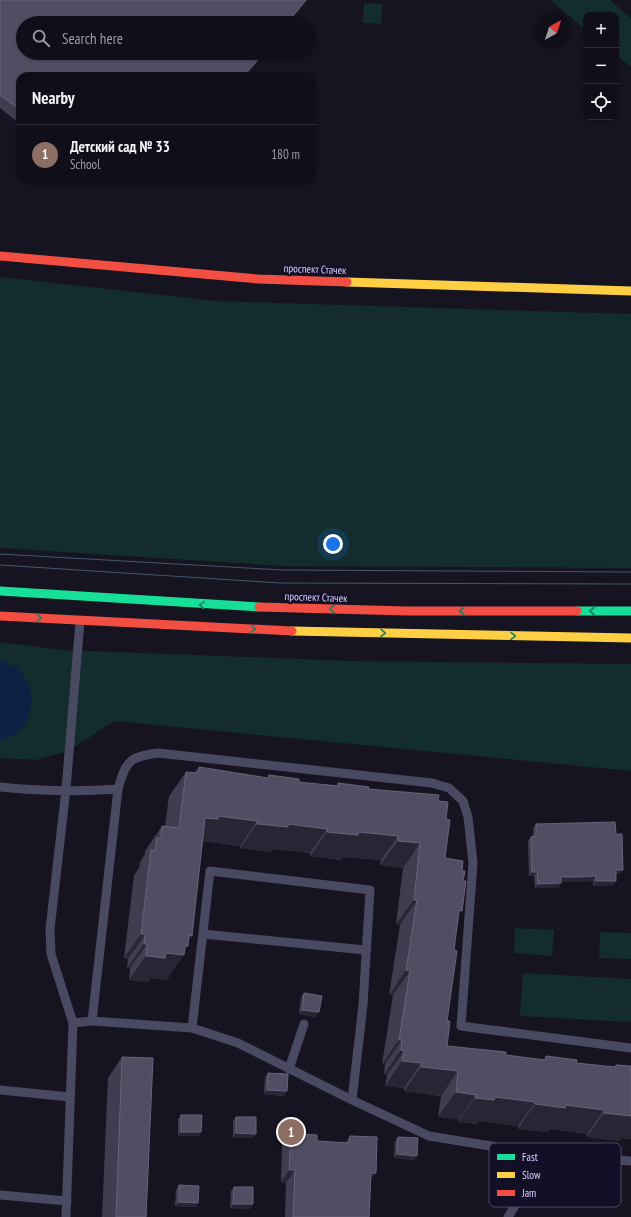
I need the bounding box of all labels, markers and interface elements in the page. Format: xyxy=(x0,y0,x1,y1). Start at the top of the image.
north arrow xyxy=(535,12,571,48)
map controls xyxy=(583,12,619,120)
button: + xyxy=(583,12,619,48)
search box xyxy=(16,16,316,60)
icon: search xyxy=(30,27,52,49)
text: Search here xyxy=(62,29,123,48)
button: − xyxy=(583,48,619,84)
button: locate xyxy=(583,84,619,120)
text: Nearby xyxy=(32,87,75,109)
text: Детский сад № 33 xyxy=(70,137,170,156)
text: 1 xyxy=(42,146,48,163)
text: 180 m xyxy=(271,146,300,163)
text: School xyxy=(70,156,100,173)
street label: проспект Стачек xyxy=(283,261,347,277)
your location xyxy=(323,534,343,554)
street label: проспект Стачек xyxy=(284,589,348,605)
one-way arrow xyxy=(199,600,205,609)
one-way arrow xyxy=(329,605,335,613)
one-way arrow xyxy=(459,607,465,615)
one-way arrow xyxy=(589,607,595,615)
one-way arrow xyxy=(36,614,42,623)
one-way arrow xyxy=(250,625,256,634)
one-way arrow xyxy=(380,629,386,637)
one-way arrow xyxy=(510,632,516,640)
pin: 1 xyxy=(278,1117,304,1147)
legend xyxy=(489,1143,621,1207)
text: Fast xyxy=(522,1150,538,1164)
text: Slow xyxy=(522,1168,541,1182)
text: Jam xyxy=(521,1186,536,1200)

